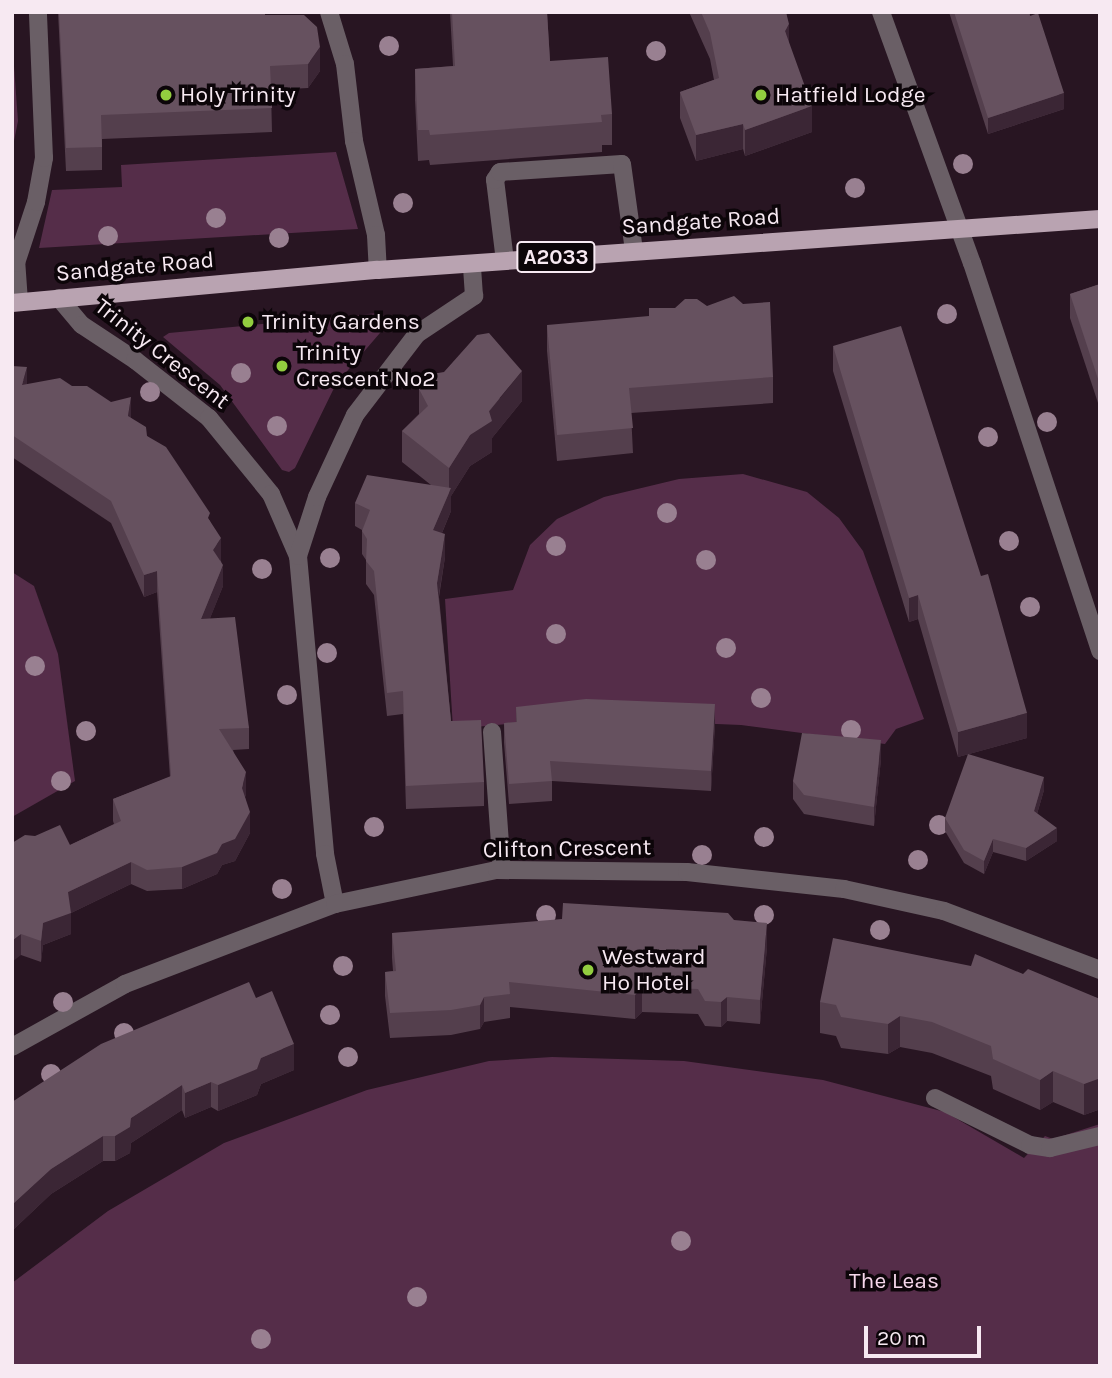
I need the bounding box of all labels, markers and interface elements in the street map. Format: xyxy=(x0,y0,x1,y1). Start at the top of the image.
place label: Holy Trinity xyxy=(180,81,296,109)
place label: Hatfield Lodge xyxy=(775,81,926,109)
marker: Holy Trinity xyxy=(158,87,174,103)
marker: Hatfield Lodge xyxy=(753,87,769,103)
street label: Sandgate Road xyxy=(621,203,781,241)
road number: A2033 xyxy=(516,240,596,274)
street label: Sandgate Road xyxy=(55,246,215,288)
street label: Trinity Crescent xyxy=(89,293,235,415)
place label: Trinity Gardens xyxy=(262,308,420,336)
marker: Trinity Gardens xyxy=(240,314,256,330)
place label: Trinity Crescent No2 xyxy=(296,339,436,393)
marker: Trinity Crescent No2 xyxy=(274,358,290,374)
street label: Clifton Crescent xyxy=(483,834,651,864)
place label: Westward Ho Hotel xyxy=(602,943,706,997)
marker: Westward Ho Hotel xyxy=(580,962,596,978)
park label: The Leas xyxy=(849,1267,939,1295)
scale bar xyxy=(867,1312,984,1356)
text: 20 m xyxy=(877,1326,926,1350)

